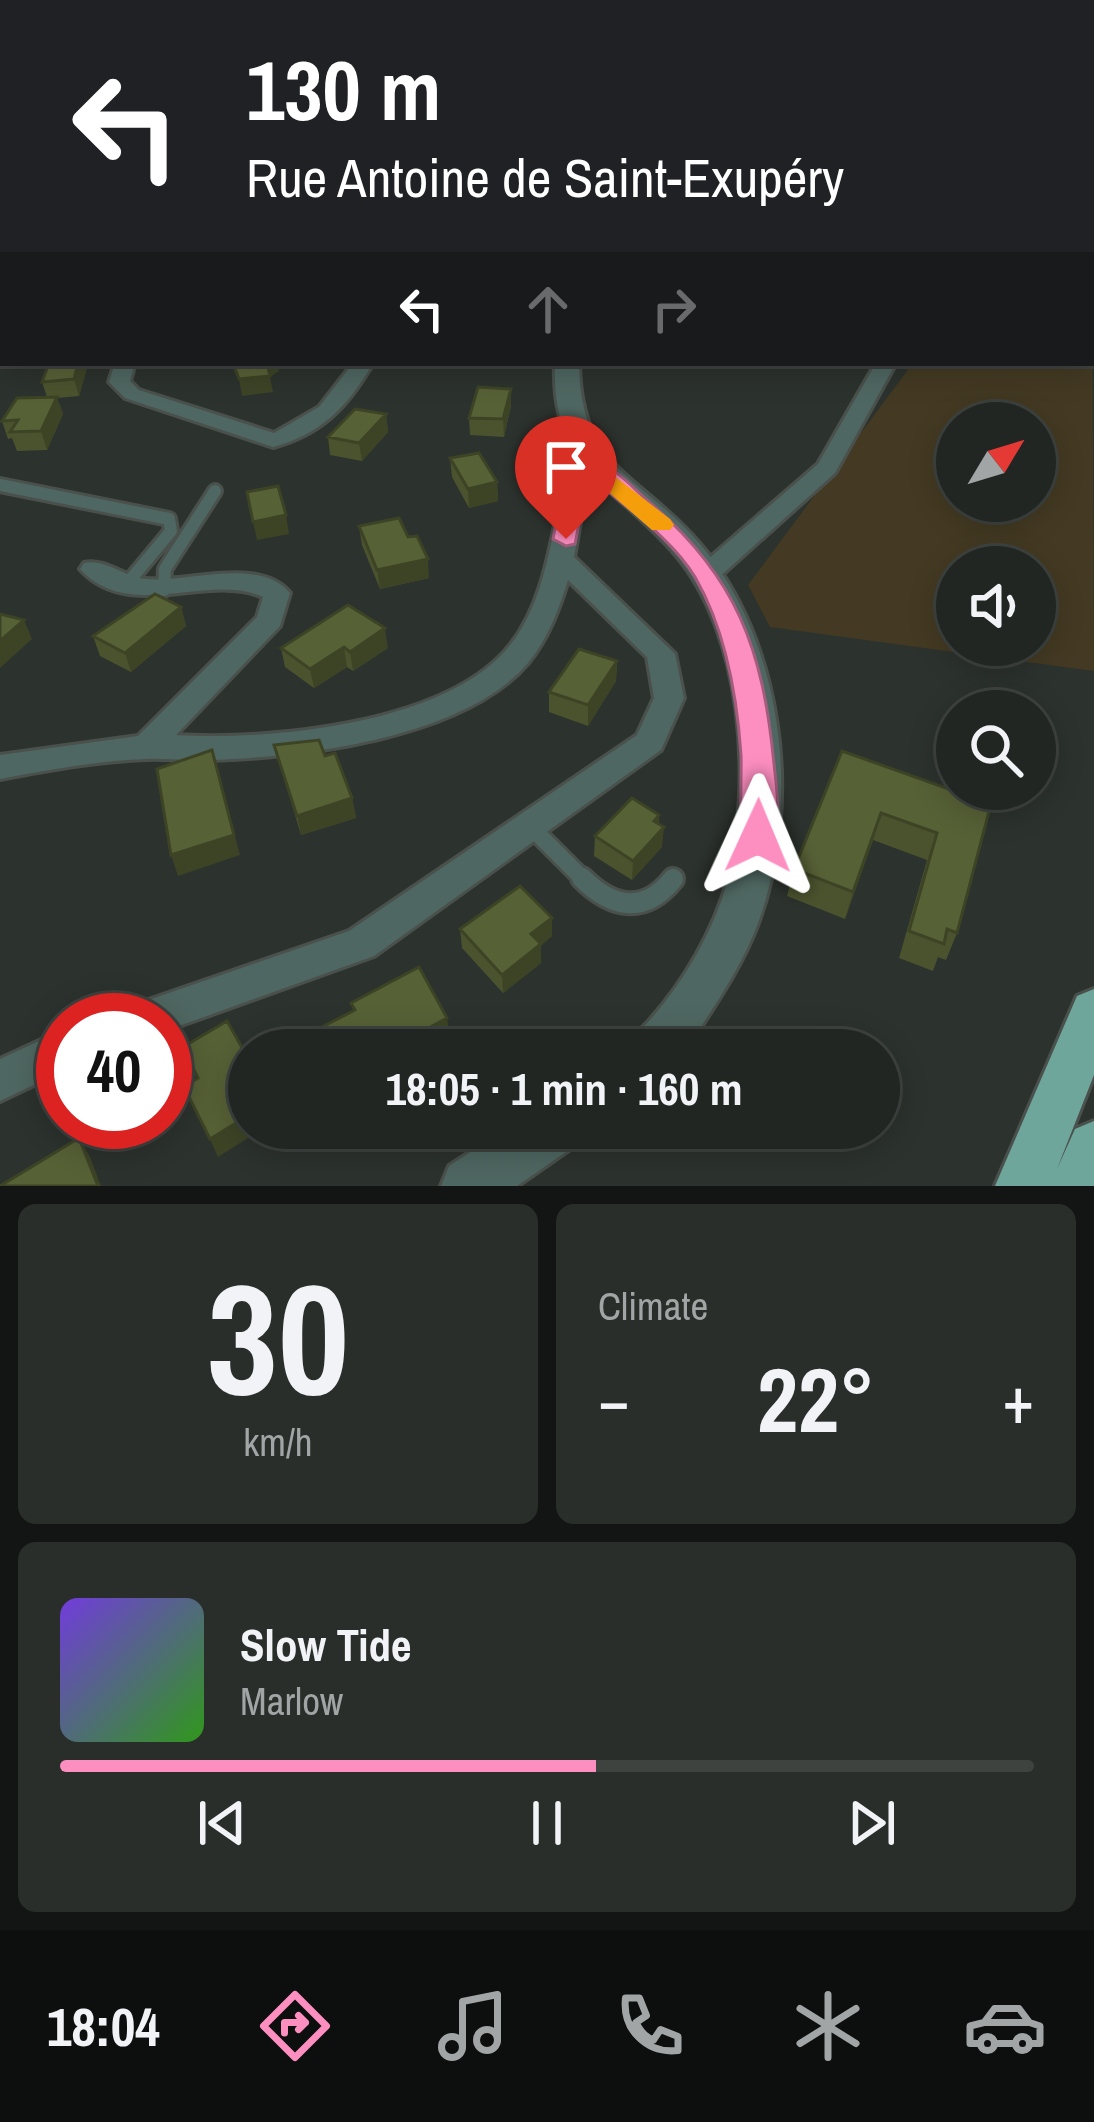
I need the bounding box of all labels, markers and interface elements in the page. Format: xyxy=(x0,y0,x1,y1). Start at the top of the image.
text: 130 m xyxy=(246,33,441,146)
icon: left xyxy=(48,48,204,204)
text: Rue Antoine de Saint-Exupéry xyxy=(246,141,844,214)
icon: left xyxy=(389,276,455,342)
icon: ahead xyxy=(515,276,581,342)
icon: right xyxy=(641,276,707,342)
north arrow xyxy=(936,402,1056,522)
map controls xyxy=(936,402,1056,810)
pin xyxy=(515,416,617,539)
icon: arrive xyxy=(533,434,599,500)
button: sound xyxy=(936,546,1056,666)
button: search xyxy=(936,690,1056,810)
position arrow xyxy=(695,773,821,899)
speed limit sign: 40 xyxy=(36,993,192,1149)
text: 18:05 · 1 min · 160 m xyxy=(386,1058,742,1119)
text: 30 xyxy=(207,1233,349,1443)
text: Climate xyxy=(598,1280,708,1332)
text: 22° xyxy=(757,1339,875,1460)
text: − xyxy=(598,1355,630,1444)
text: + xyxy=(1002,1355,1034,1444)
text: km/h xyxy=(243,1416,313,1468)
text: Slow Tide xyxy=(240,1614,412,1675)
text: Marlow xyxy=(240,1675,343,1727)
icon: previous xyxy=(189,1790,255,1856)
icon: pause xyxy=(514,1790,580,1856)
icon: next xyxy=(839,1790,905,1856)
icon: directions xyxy=(253,1984,337,2068)
icon: music xyxy=(431,1984,515,2068)
icon: phone xyxy=(608,1984,692,2068)
icon: climate xyxy=(786,1984,870,2068)
icon: car xyxy=(963,1984,1047,2068)
text: 18:04 xyxy=(47,1990,160,2063)

